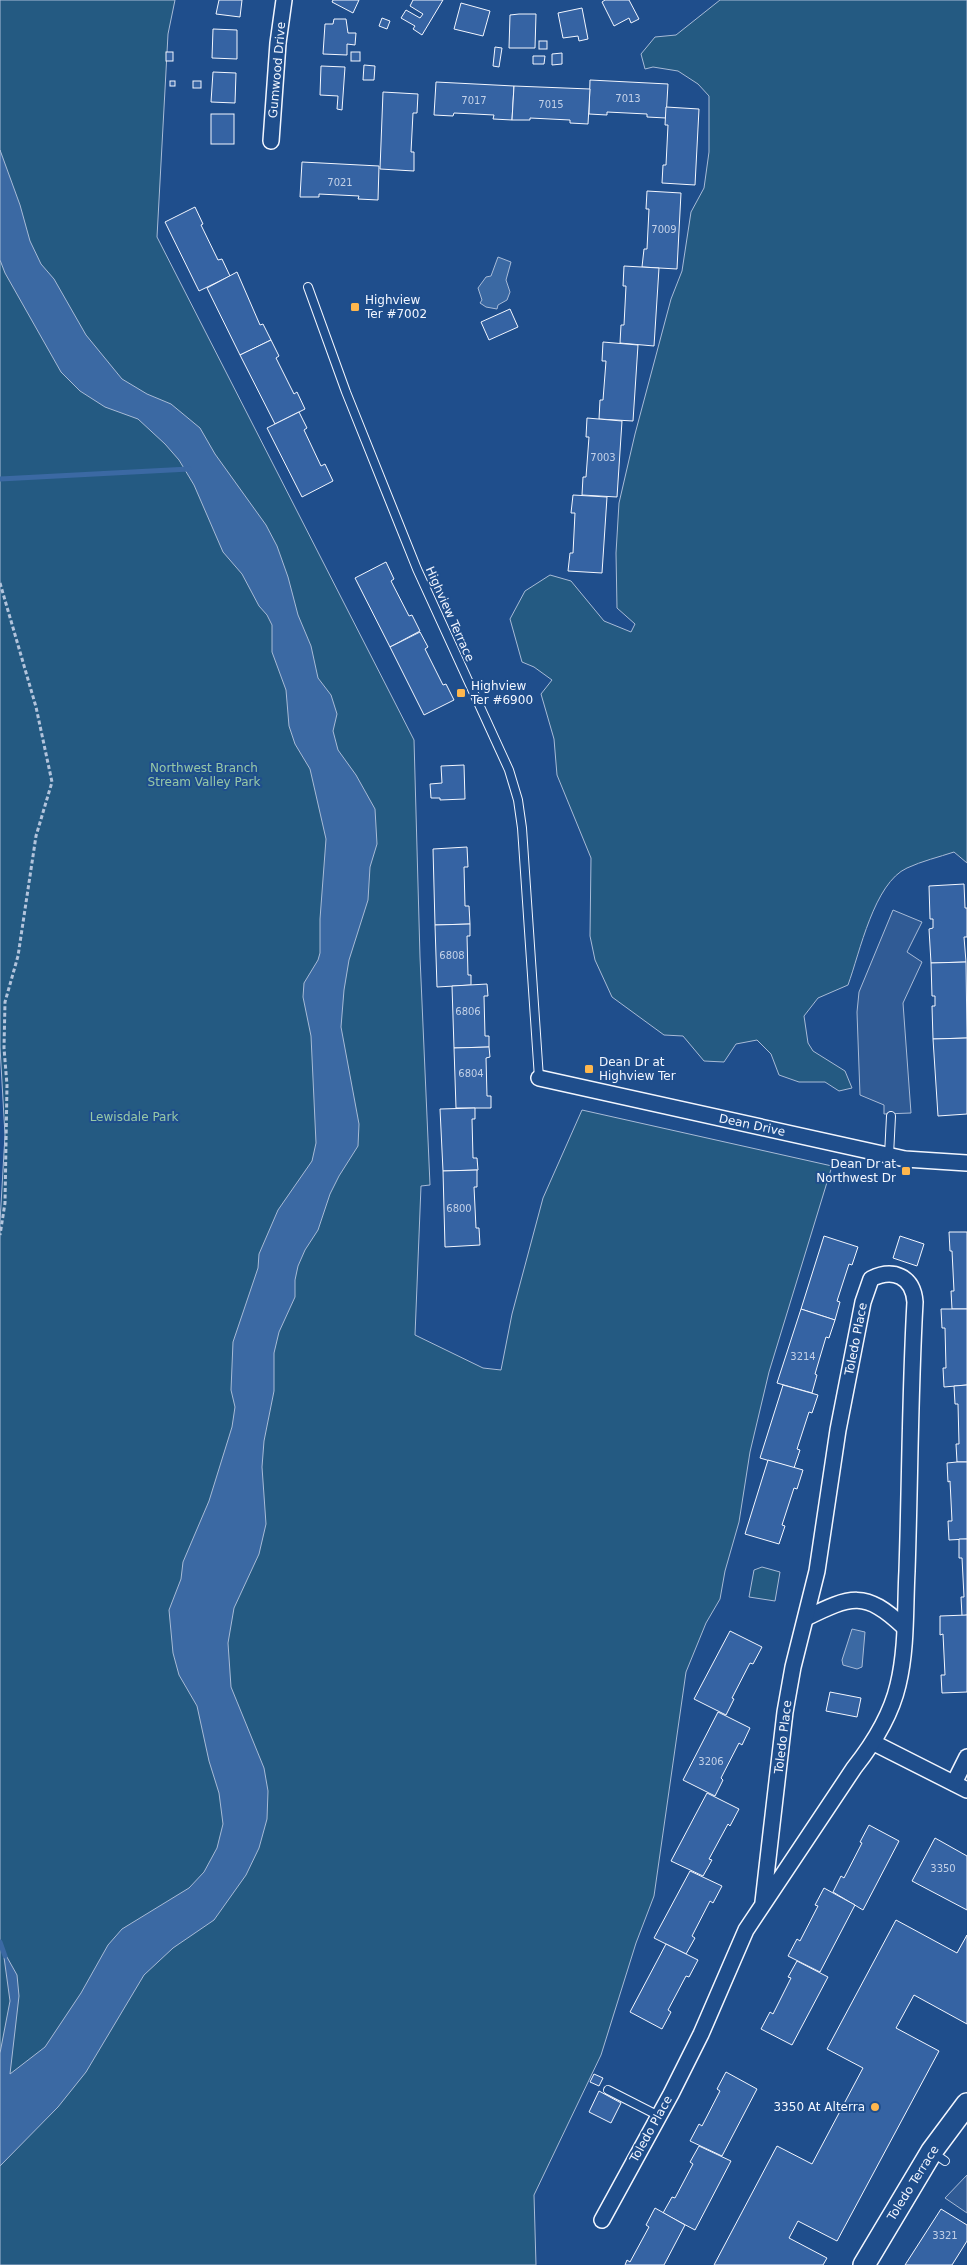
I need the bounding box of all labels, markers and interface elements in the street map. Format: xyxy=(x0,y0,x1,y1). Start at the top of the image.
street label: Gumwood Drive xyxy=(266,21,288,119)
house number: 7013 xyxy=(615,93,641,104)
house number: 7017 xyxy=(461,95,487,106)
house number: 7015 xyxy=(538,99,564,110)
house number: 7021 xyxy=(327,177,353,188)
house number: 7009 xyxy=(651,224,677,235)
place label: Highview Ter #7002 xyxy=(364,293,427,321)
marker: Highview Ter #7002 xyxy=(349,301,361,313)
house number: 7003 xyxy=(590,452,616,463)
street label: Highview Terrace xyxy=(423,564,477,664)
place label: Highview Ter #6900 xyxy=(470,679,533,707)
marker: Highview Ter #6900 xyxy=(455,687,467,699)
park label: Northwest Branch Stream Valley Park xyxy=(148,761,260,789)
house number: 6808 xyxy=(439,950,465,961)
house number: 6806 xyxy=(455,1006,481,1017)
place label: Dean Dr at Highview Ter xyxy=(599,1055,676,1083)
marker: Dean Dr at Highview Ter xyxy=(583,1063,595,1075)
house number: 6804 xyxy=(458,1068,484,1079)
park label: Lewisdale Park xyxy=(90,1110,178,1124)
street label: Dean Drive xyxy=(718,1111,786,1139)
place label: Dean Dr at Northwest Dr xyxy=(816,1157,896,1185)
marker: Dean Dr at Northwest Dr xyxy=(900,1165,912,1177)
house number: 6800 xyxy=(446,1203,472,1214)
street label: Toledo Place xyxy=(842,1301,870,1378)
house number: 3214 xyxy=(790,1351,816,1362)
street label: Toledo Place xyxy=(771,1699,794,1776)
house number: 3206 xyxy=(698,1756,724,1767)
house number: 3350 xyxy=(930,1863,956,1874)
street label: Toledo Place xyxy=(626,2093,675,2166)
place label: 3350 At Alterra xyxy=(773,2100,865,2114)
marker: 3350 At Alterra xyxy=(869,2101,881,2113)
street label: Toledo Terrace xyxy=(884,2143,942,2224)
house number: 3321 xyxy=(932,2230,958,2241)

